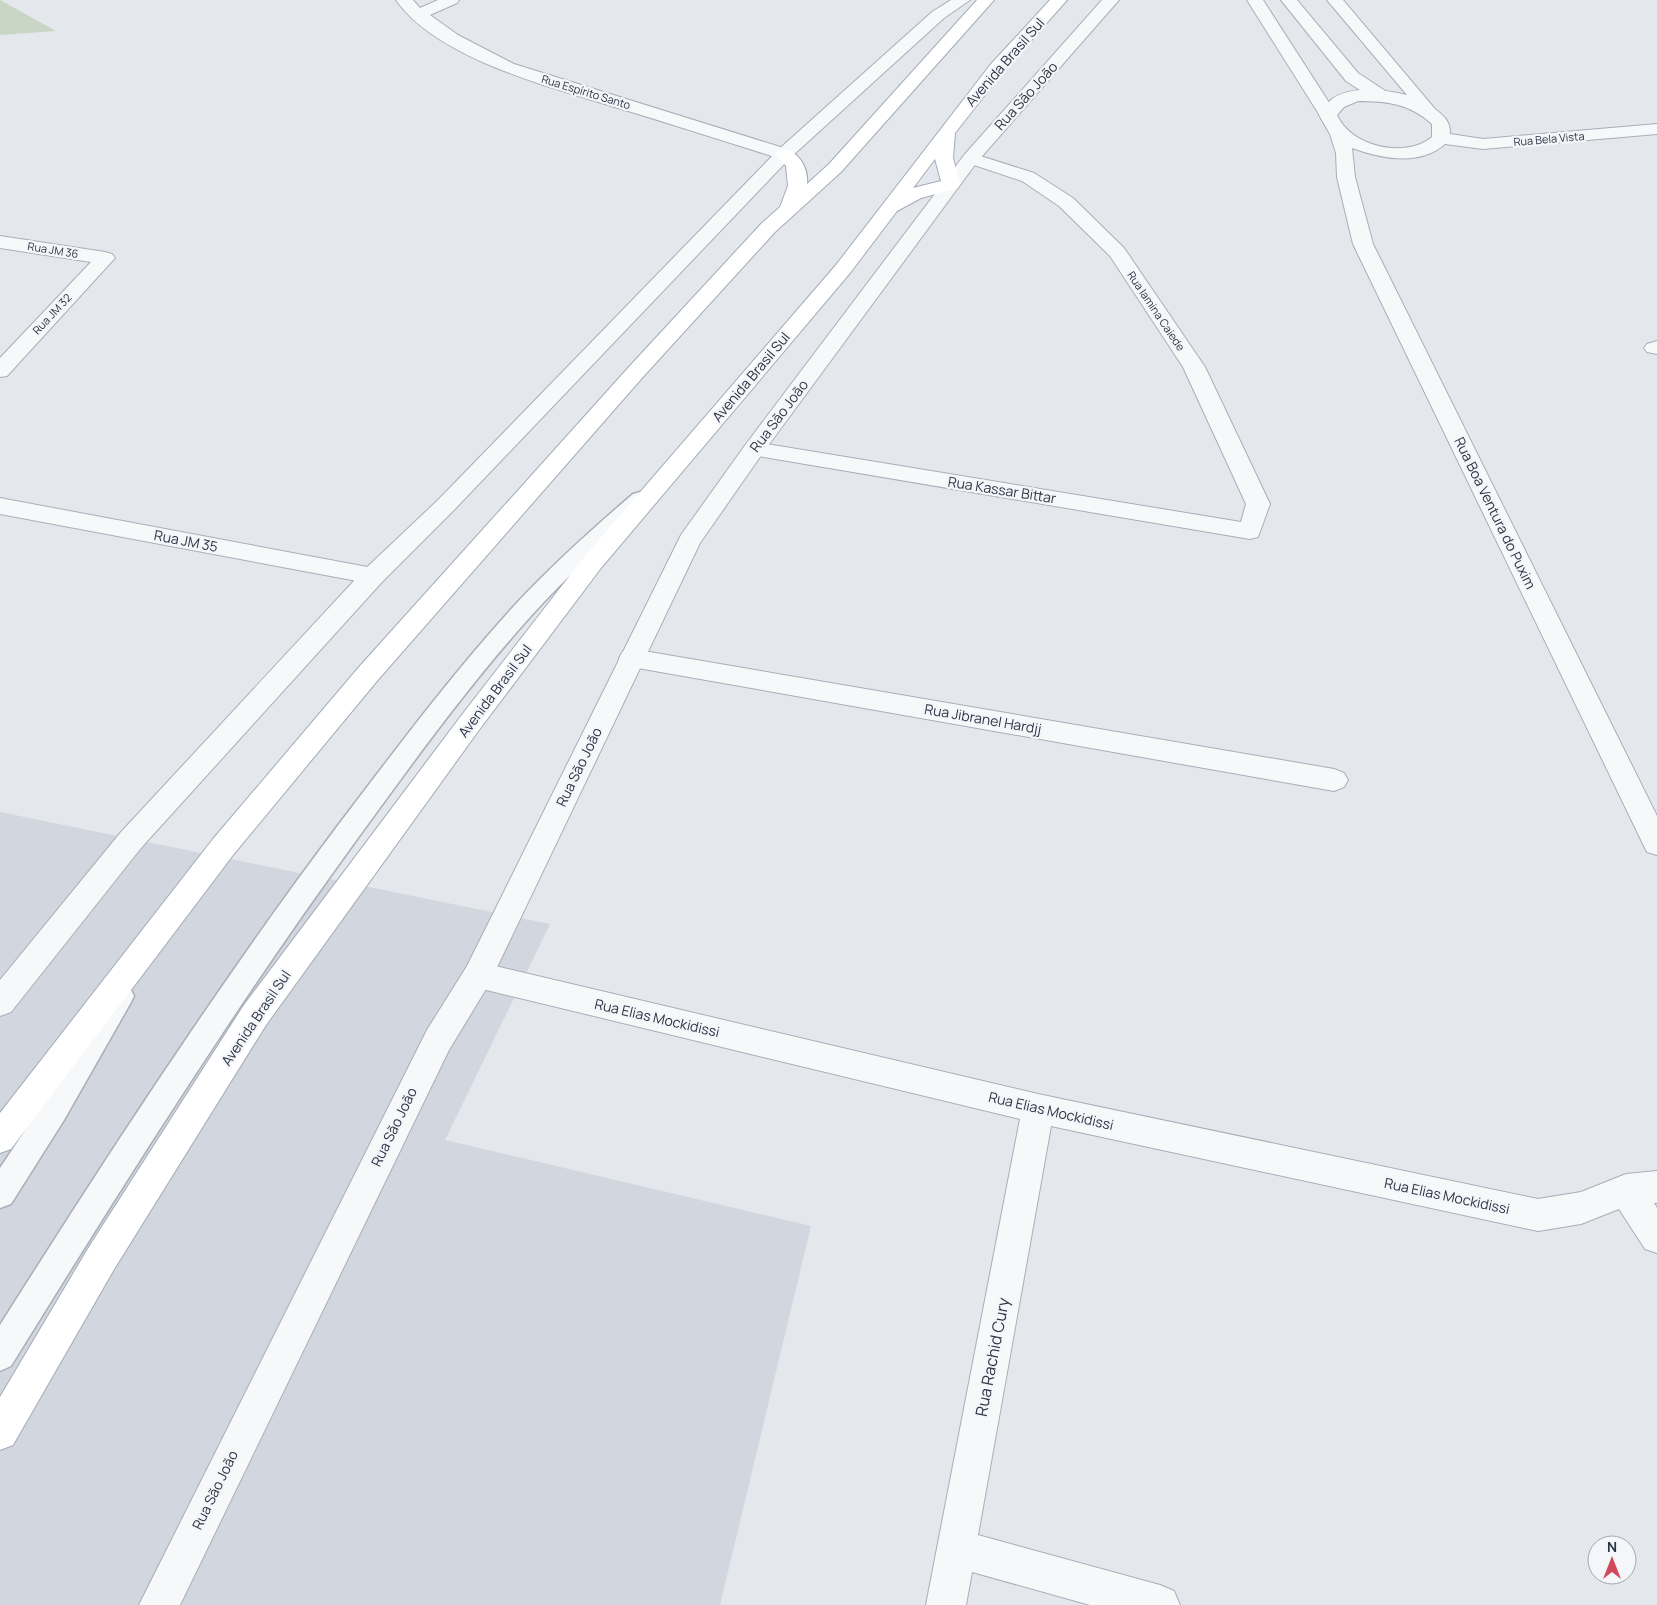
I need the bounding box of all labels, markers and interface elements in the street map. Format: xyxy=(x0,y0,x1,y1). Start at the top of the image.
street label: Avenida Brasil Sul xyxy=(961,13,1048,110)
street label: Rua São João xyxy=(990,57,1061,134)
street label: Rua Espírito Santo xyxy=(540,71,633,112)
street label: Rua Bela Vista xyxy=(1513,128,1585,149)
street label: Rua JM 36 xyxy=(27,238,80,261)
street label: Rua Iamina Caiede xyxy=(1124,268,1189,354)
street label: Rua JM 32 xyxy=(29,290,74,337)
street label: Avenida Brasil Sul xyxy=(707,328,794,426)
street label: Rua São João xyxy=(745,376,812,456)
street label: Rua Boa Ventura do Puxim xyxy=(1450,434,1541,592)
street label: Rua Kassar Bittar xyxy=(947,472,1057,507)
street label: Rua JM 35 xyxy=(153,525,220,556)
street label: Avenida Brasil Sul xyxy=(453,640,536,741)
street label: Rua Jibranel Hardjj xyxy=(923,699,1043,738)
street label: Rua São João xyxy=(551,724,606,810)
street label: Avenida Brasil Sul xyxy=(217,966,295,1069)
street label: Rua Elias Mockidissi xyxy=(593,994,721,1041)
street label: Rua São João xyxy=(366,1084,421,1170)
street label: Rua Elias Mockidissi xyxy=(987,1087,1115,1134)
street label: Rua Elias Mockidissi xyxy=(1383,1173,1512,1218)
street label: Rua Rachid Cury xyxy=(970,1295,1014,1418)
street label: Rua São João xyxy=(187,1447,242,1533)
north arrow xyxy=(1587,1535,1637,1585)
text: N xyxy=(1607,1537,1617,1556)

